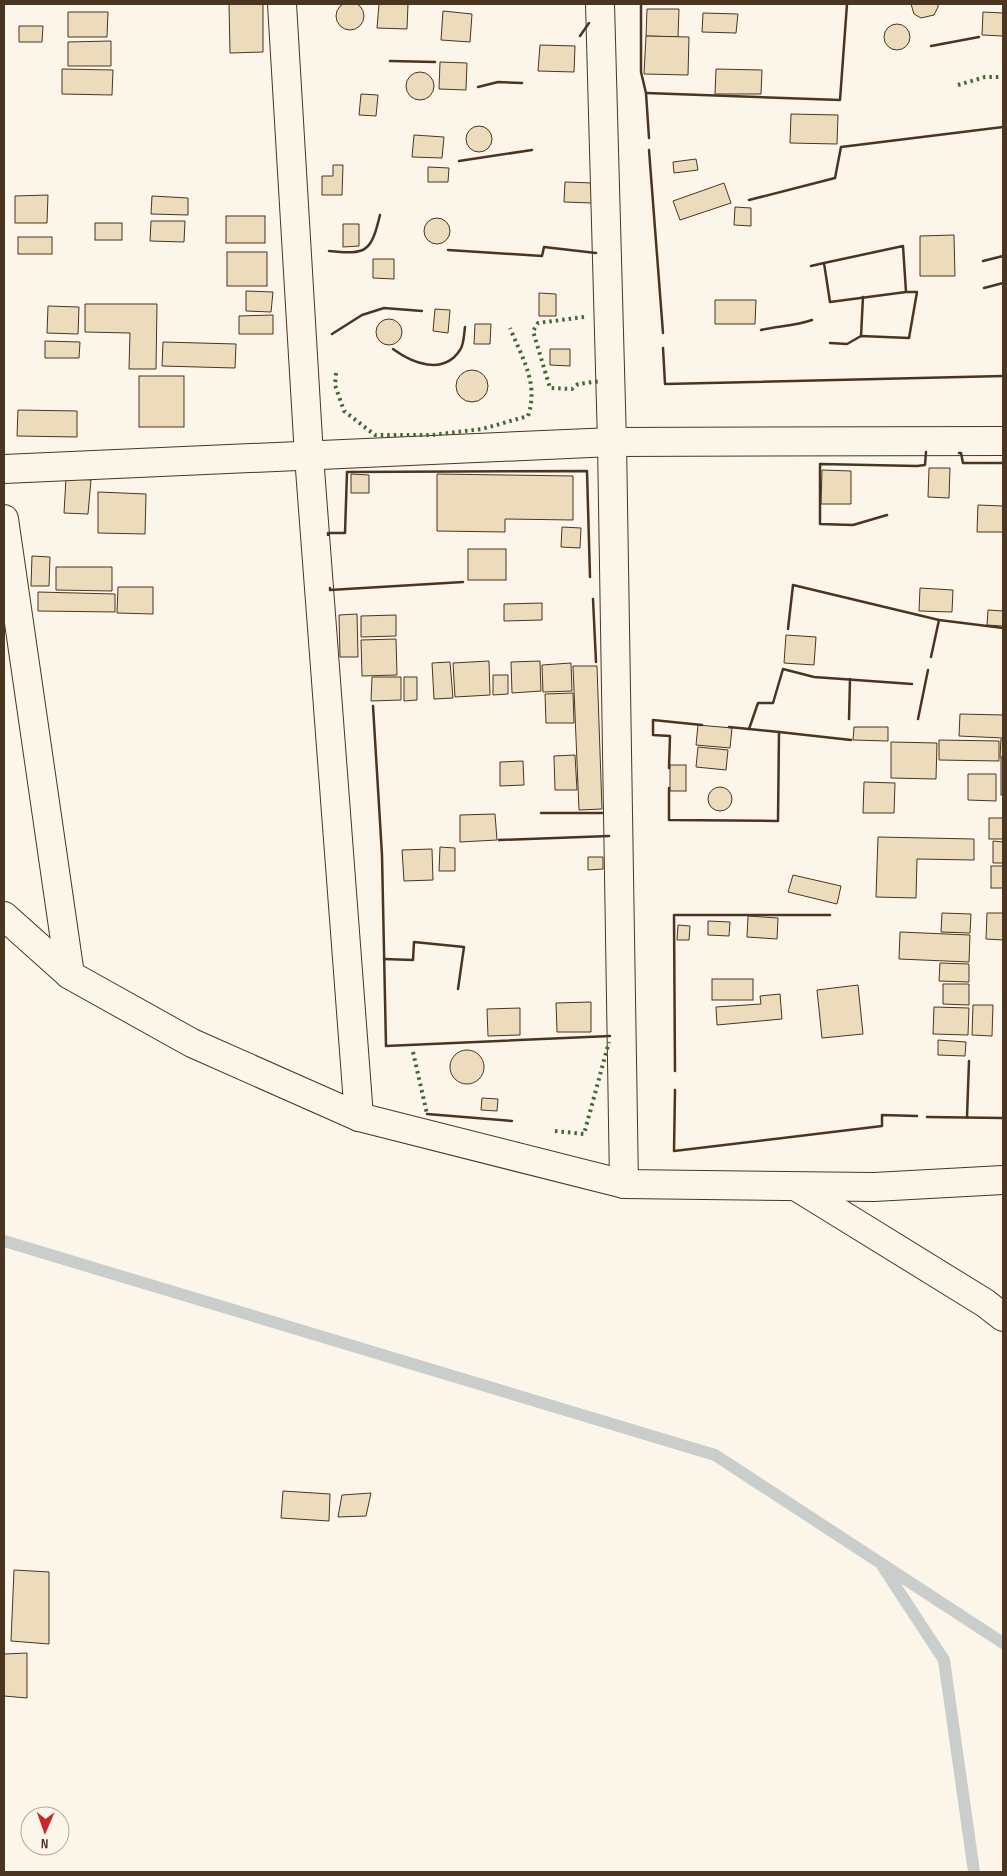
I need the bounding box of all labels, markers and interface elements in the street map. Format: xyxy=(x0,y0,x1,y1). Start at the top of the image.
north arrow xyxy=(20,1806,70,1856)
text: N xyxy=(41,1835,49,1852)

